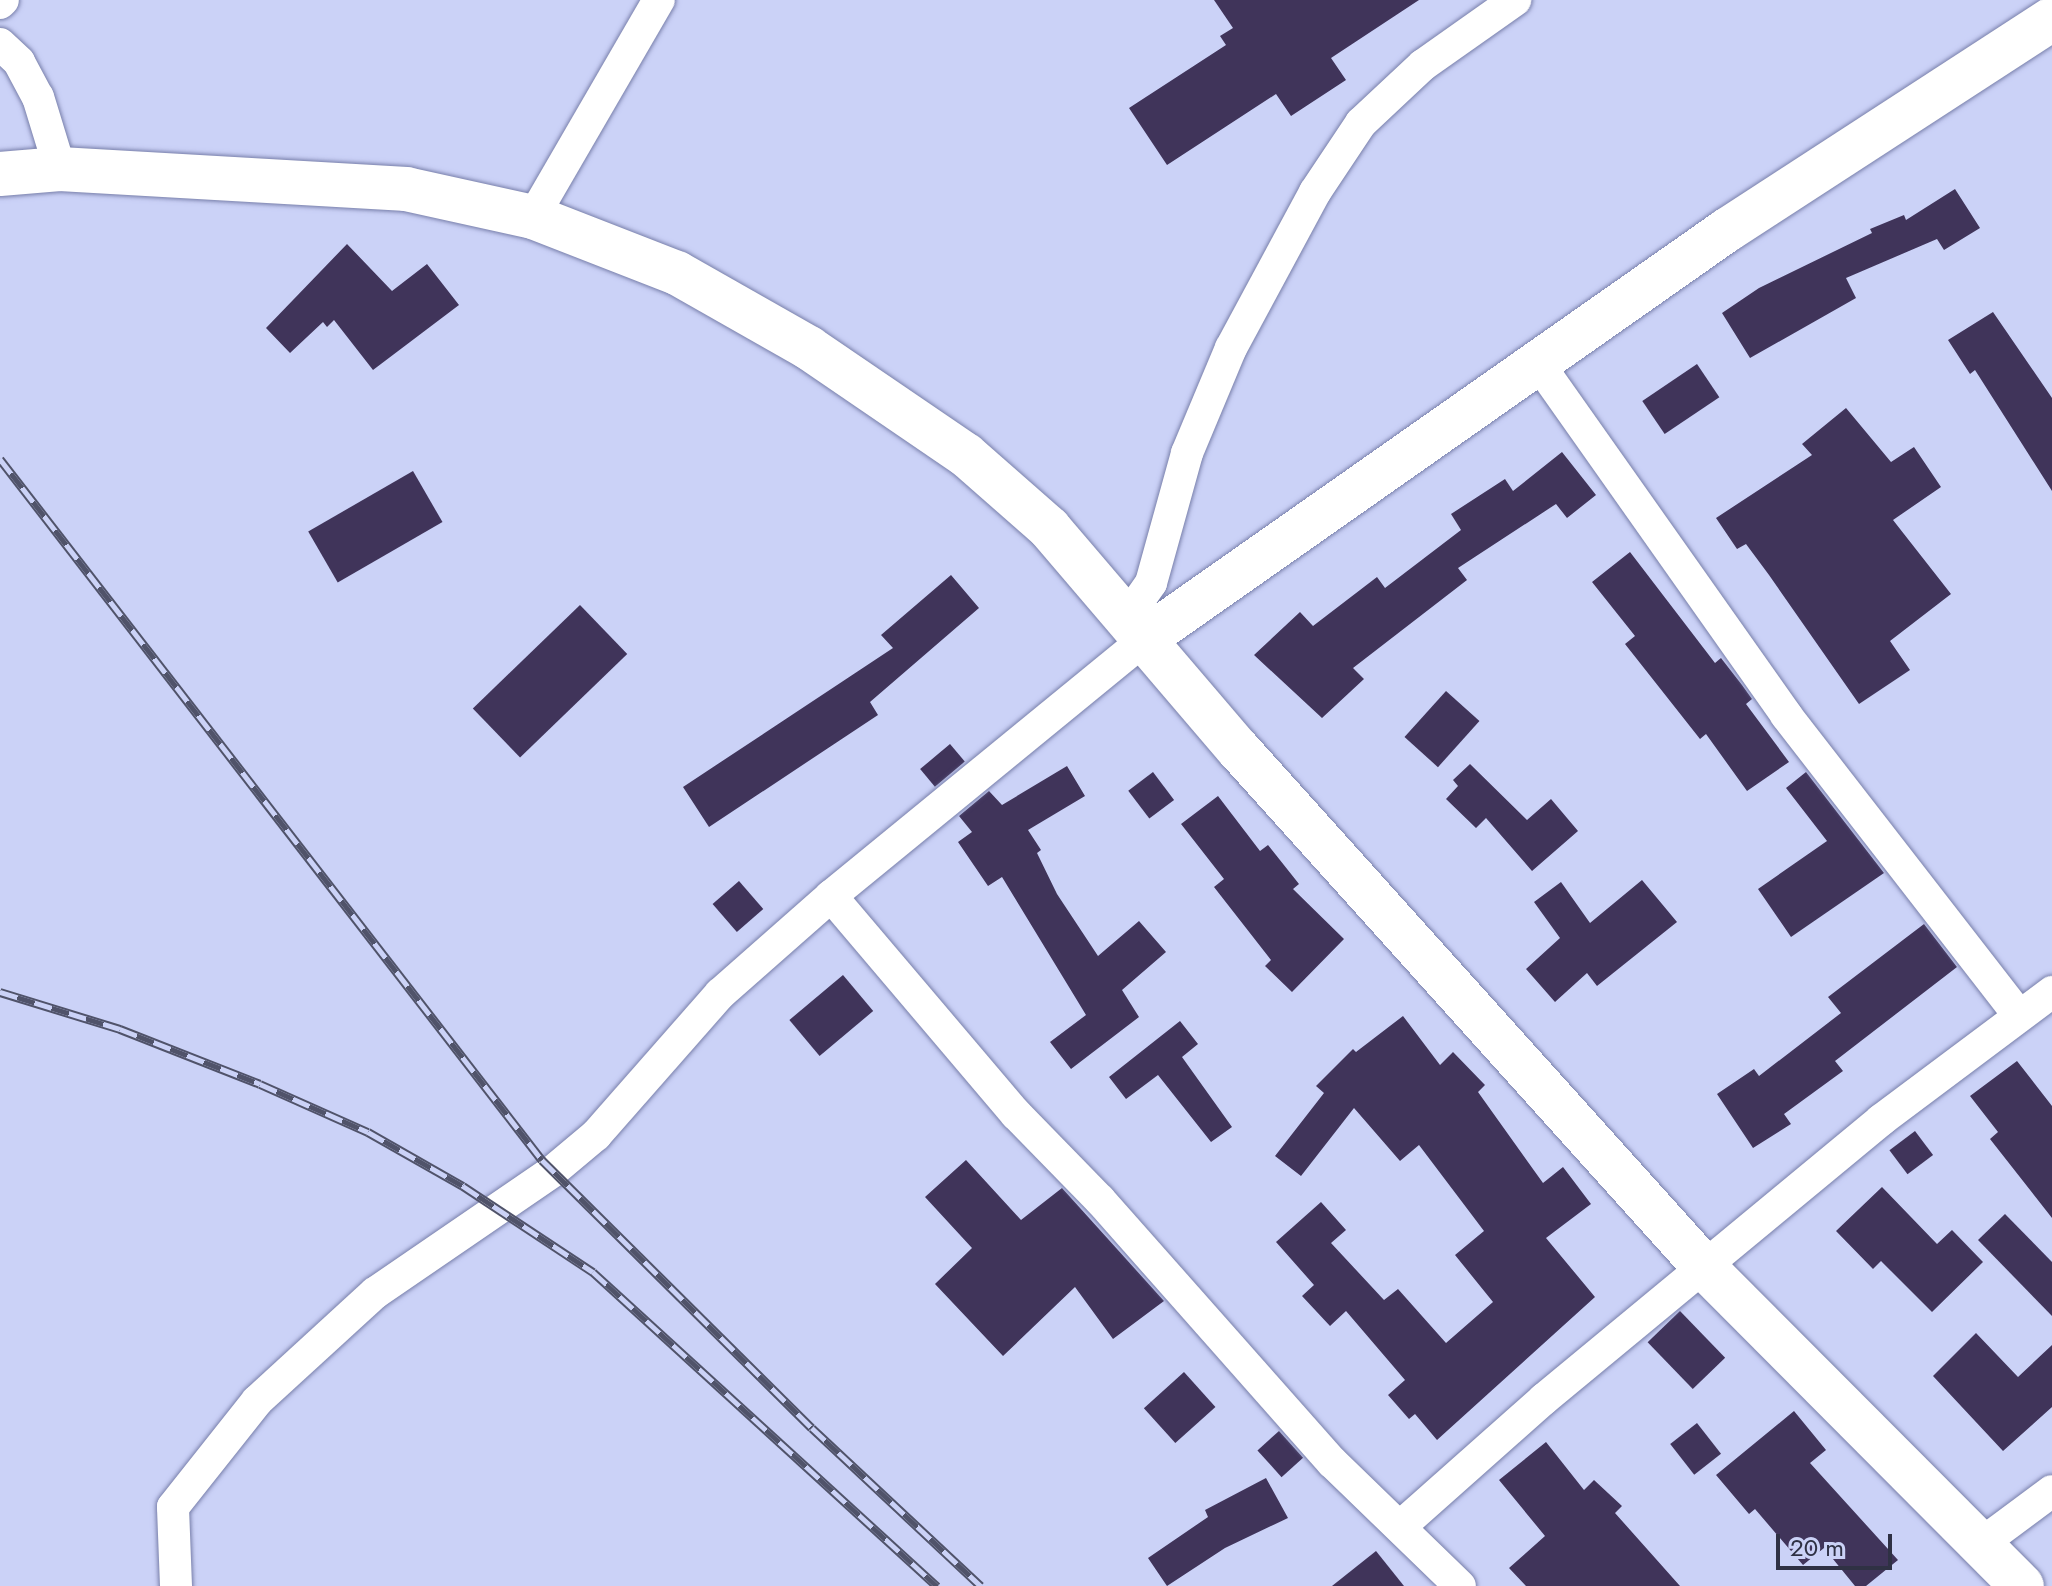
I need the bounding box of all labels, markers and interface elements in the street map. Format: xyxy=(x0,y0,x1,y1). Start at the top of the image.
scale bar xyxy=(1780,1518,1896,1568)
text: 20 m xyxy=(1790,1530,1844,1565)

